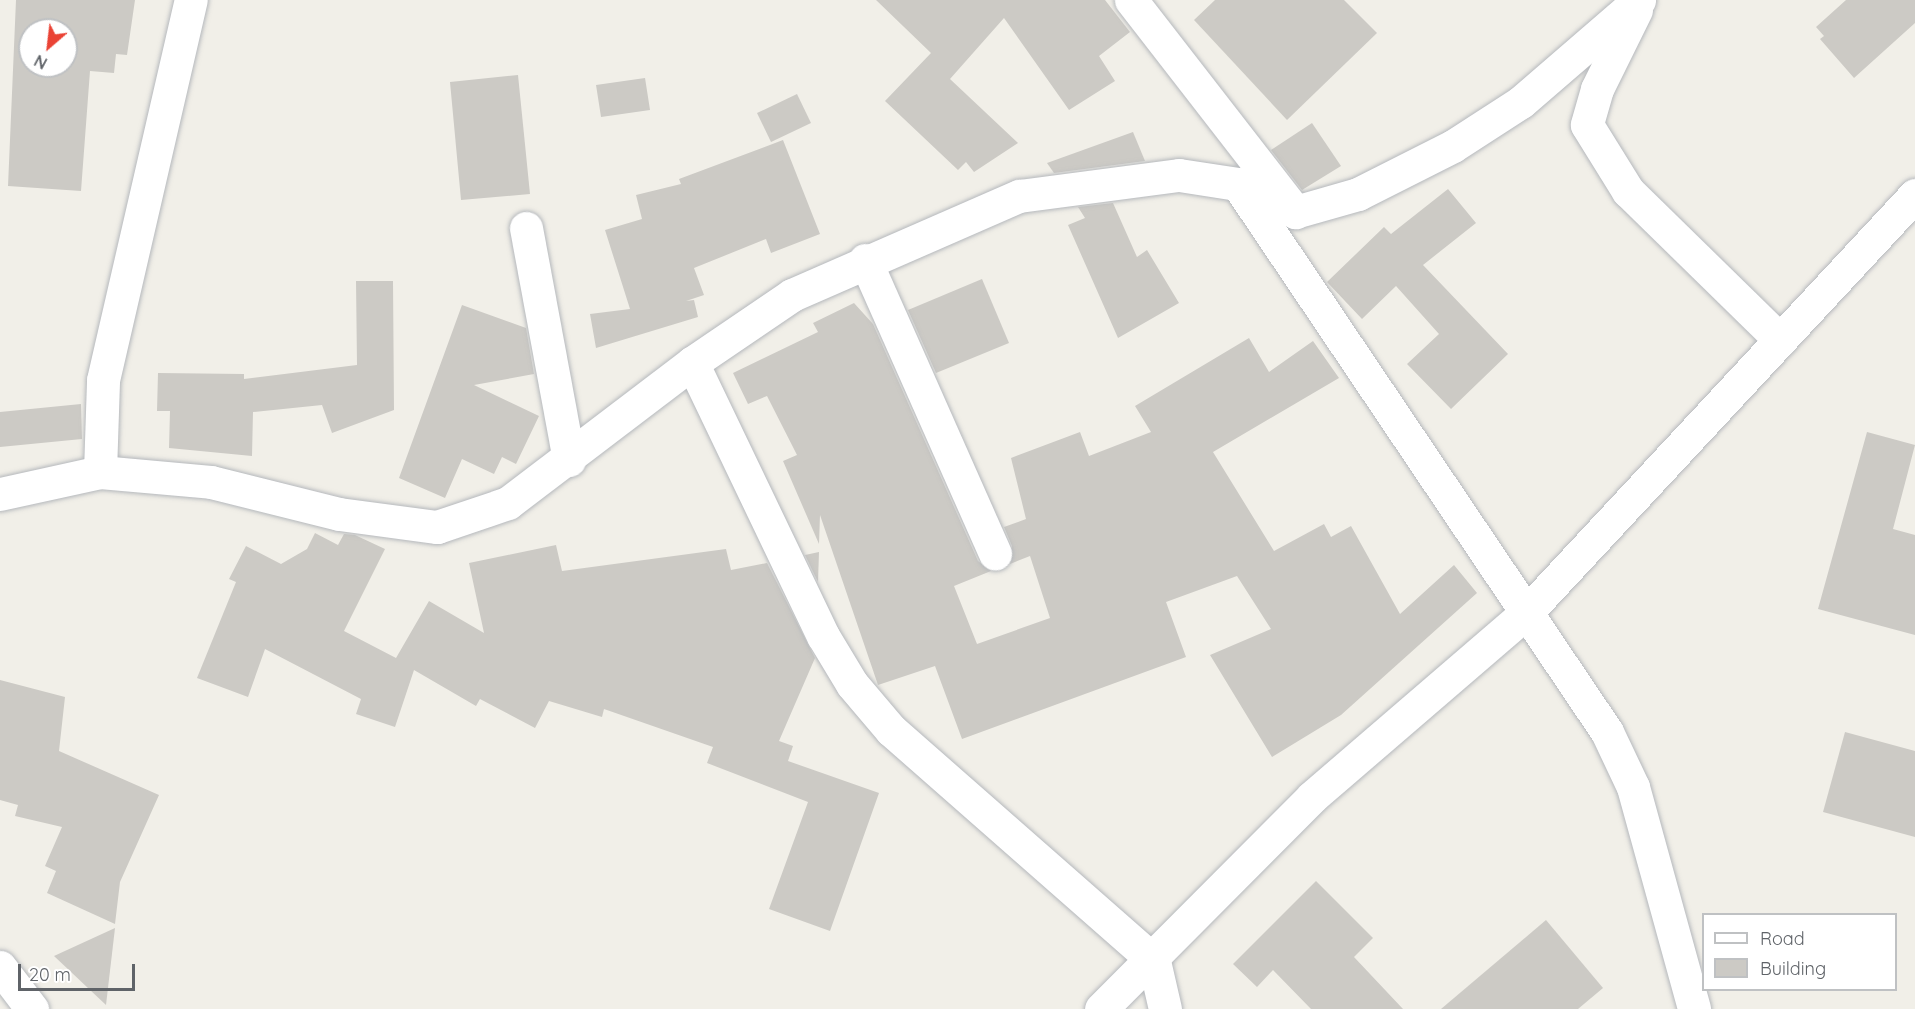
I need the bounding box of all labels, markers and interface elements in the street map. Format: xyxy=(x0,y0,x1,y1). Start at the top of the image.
north arrow xyxy=(18,18,78,78)
text: N xyxy=(31,51,50,74)
legend xyxy=(1702,913,1897,991)
text: Road xyxy=(1760,927,1805,950)
scale bar xyxy=(21,952,138,990)
text: Building xyxy=(1760,957,1826,980)
text: 20 m xyxy=(29,963,71,986)

